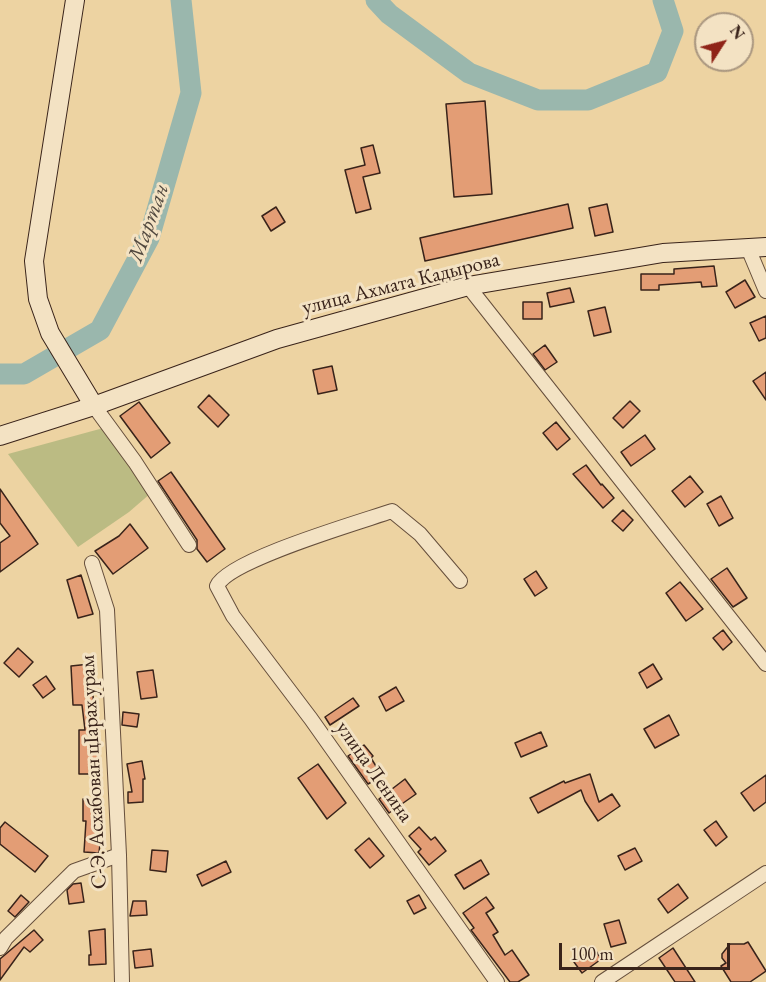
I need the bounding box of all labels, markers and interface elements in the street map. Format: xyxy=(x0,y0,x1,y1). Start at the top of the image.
north arrow xyxy=(694,12,754,72)
text: N xyxy=(725,21,750,44)
water label: Мартан xyxy=(123,180,175,266)
street label: улица Ахмата Кадырова xyxy=(300,247,502,321)
street label: С-Э. Асхабован цIарах урам xyxy=(75,654,113,890)
street label: улица Ленина xyxy=(330,717,418,827)
scale bar xyxy=(562,931,733,969)
text: 100 m xyxy=(570,942,614,965)

